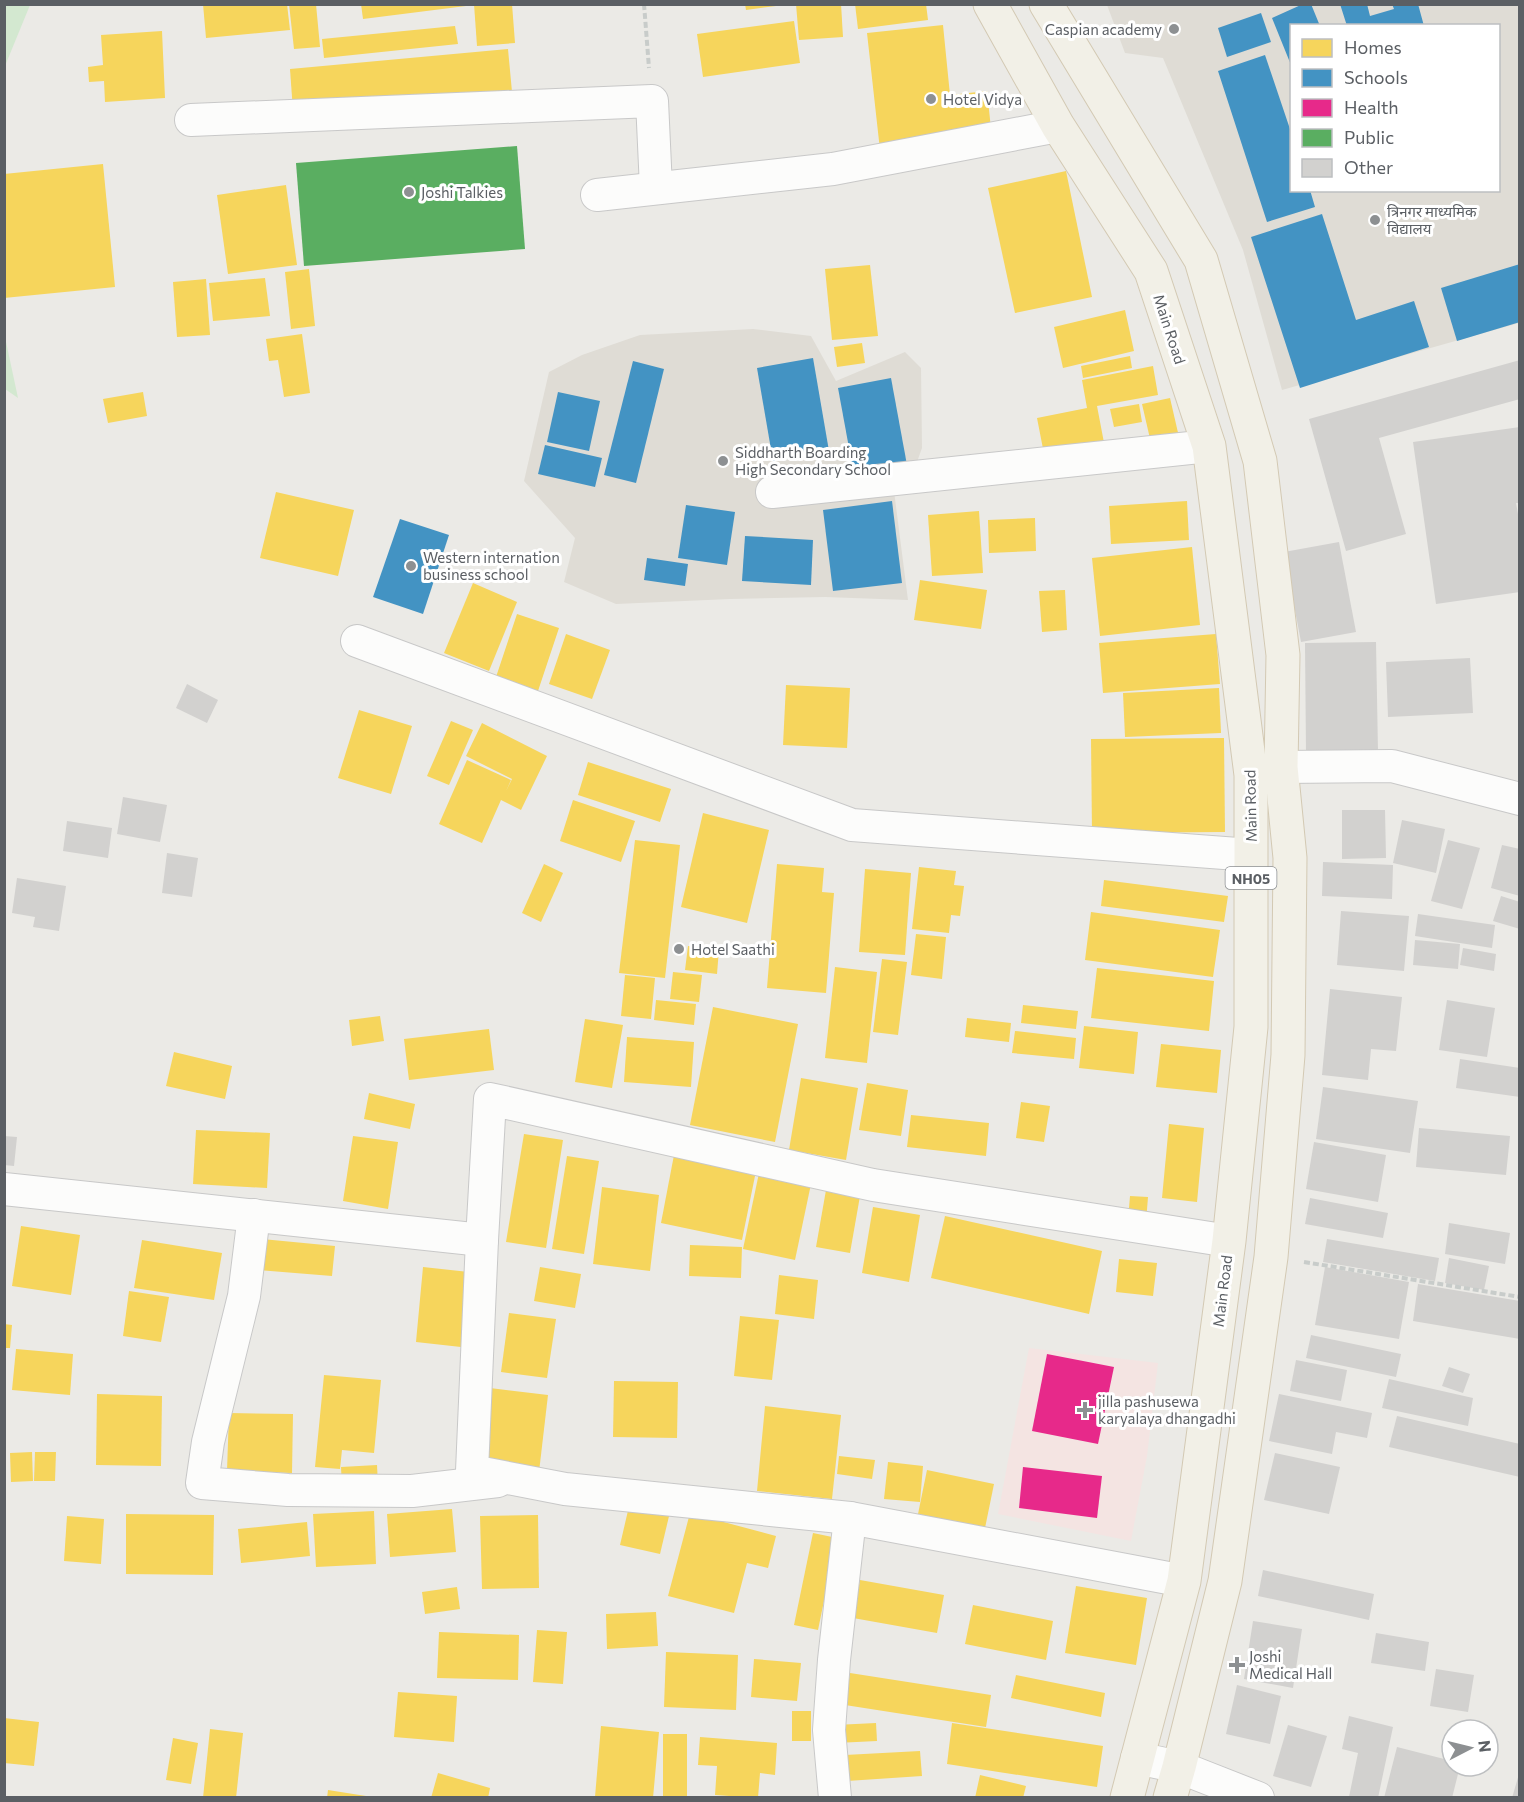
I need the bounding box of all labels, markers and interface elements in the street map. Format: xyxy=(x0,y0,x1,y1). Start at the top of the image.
place label: Caspian academy xyxy=(1045,20,1162,38)
marker: Caspian academy xyxy=(1167,22,1181,36)
legend xyxy=(1290,24,1500,192)
text: Homes xyxy=(1344,36,1402,58)
text: Schools xyxy=(1344,66,1408,88)
place label: Hotel Vidya xyxy=(943,90,1022,108)
marker: Hotel Vidya xyxy=(924,92,938,106)
text: Health xyxy=(1344,96,1399,118)
text: Public xyxy=(1344,126,1394,148)
text: Other xyxy=(1344,156,1393,178)
place label: Joshi Talkies xyxy=(421,183,503,201)
marker: Joshi Talkies xyxy=(402,185,416,199)
place label: त्रिनगर माध्यमिक विद्यालय xyxy=(1387,202,1477,237)
marker: त्रिनगर माध्यमिक विद्यालय xyxy=(1368,213,1382,227)
street label: Main Road xyxy=(1150,292,1190,366)
place label: Siddharth Boarding High Secondary School xyxy=(735,443,891,478)
marker: Siddharth Boarding High Secondary School xyxy=(716,454,730,468)
place label: Western internation business school xyxy=(423,548,560,583)
marker: Western internation business school xyxy=(404,559,418,573)
street label: Main Road xyxy=(1240,770,1260,842)
road number: NH05 xyxy=(1226,867,1276,889)
place label: Hotel Saathi xyxy=(691,940,775,958)
marker: Hotel Saathi xyxy=(672,942,686,956)
street label: Main Road xyxy=(1209,1254,1235,1328)
place label: jilla pashusewa karyalaya dhangadhi xyxy=(1098,1392,1236,1427)
marker: jilla pashusewa karyalaya dhangadhi xyxy=(1076,1401,1094,1419)
place label: Joshi Medical Hall xyxy=(1249,1647,1332,1682)
marker: Joshi Medical Hall xyxy=(1230,1658,1244,1672)
north arrow xyxy=(1440,1718,1500,1778)
text: N xyxy=(1475,1739,1496,1753)

